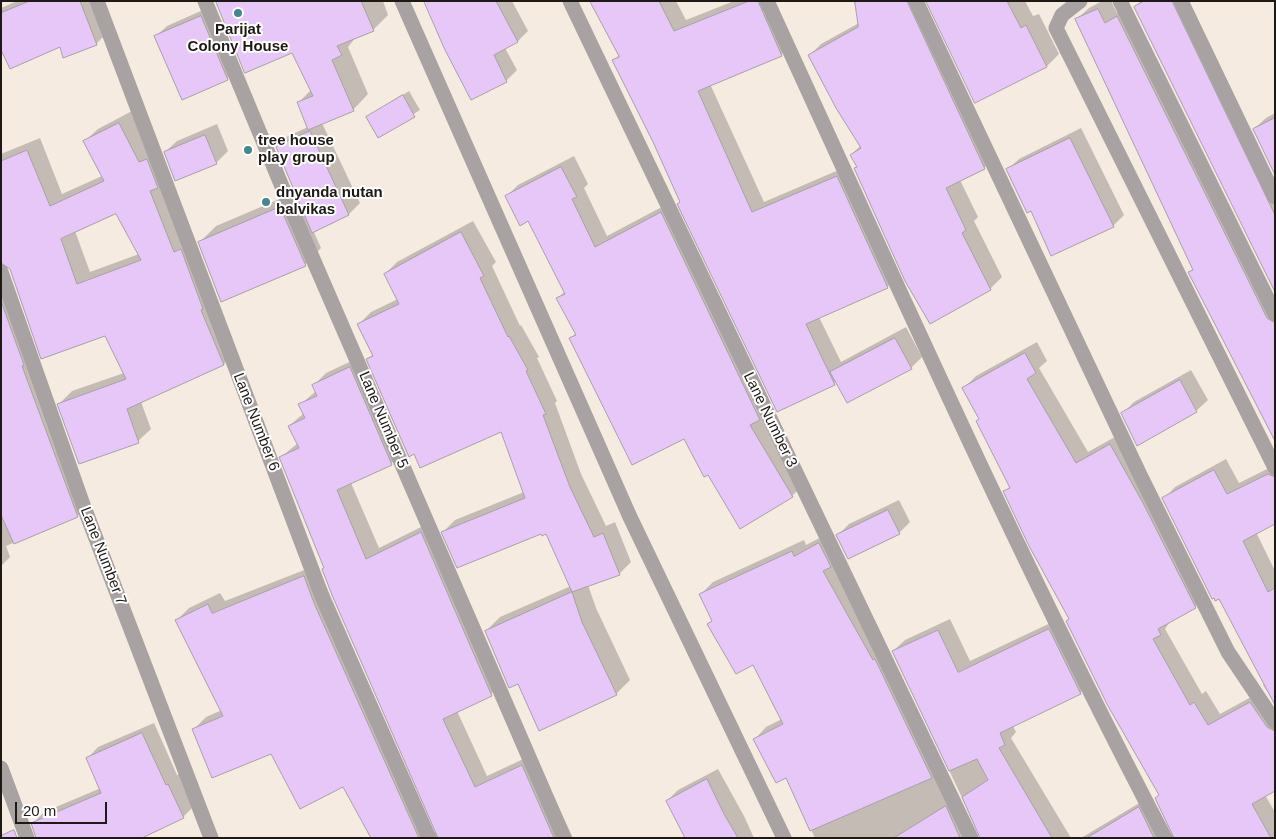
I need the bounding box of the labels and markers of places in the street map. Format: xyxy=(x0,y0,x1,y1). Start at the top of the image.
marker: Parijat Colony House xyxy=(232,7,244,19)
place label: Parijat Colony House xyxy=(188,21,288,56)
place label: tree house play group xyxy=(258,132,335,167)
marker: tree house play group xyxy=(242,144,254,156)
place label: dnyanda nutan balvikas xyxy=(276,184,383,219)
marker: dnyanda nutan balvikas xyxy=(260,196,272,208)

